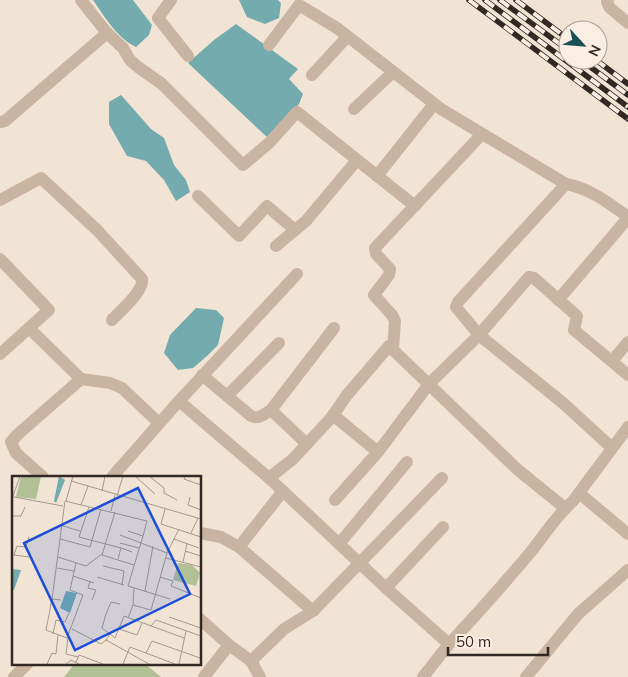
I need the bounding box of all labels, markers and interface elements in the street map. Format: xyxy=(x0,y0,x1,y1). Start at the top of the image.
north arrow xyxy=(558,20,608,70)
text: N xyxy=(584,42,605,59)
inset map xyxy=(12,476,201,664)
scale bar xyxy=(448,624,548,656)
text: 50 m xyxy=(456,632,491,651)

